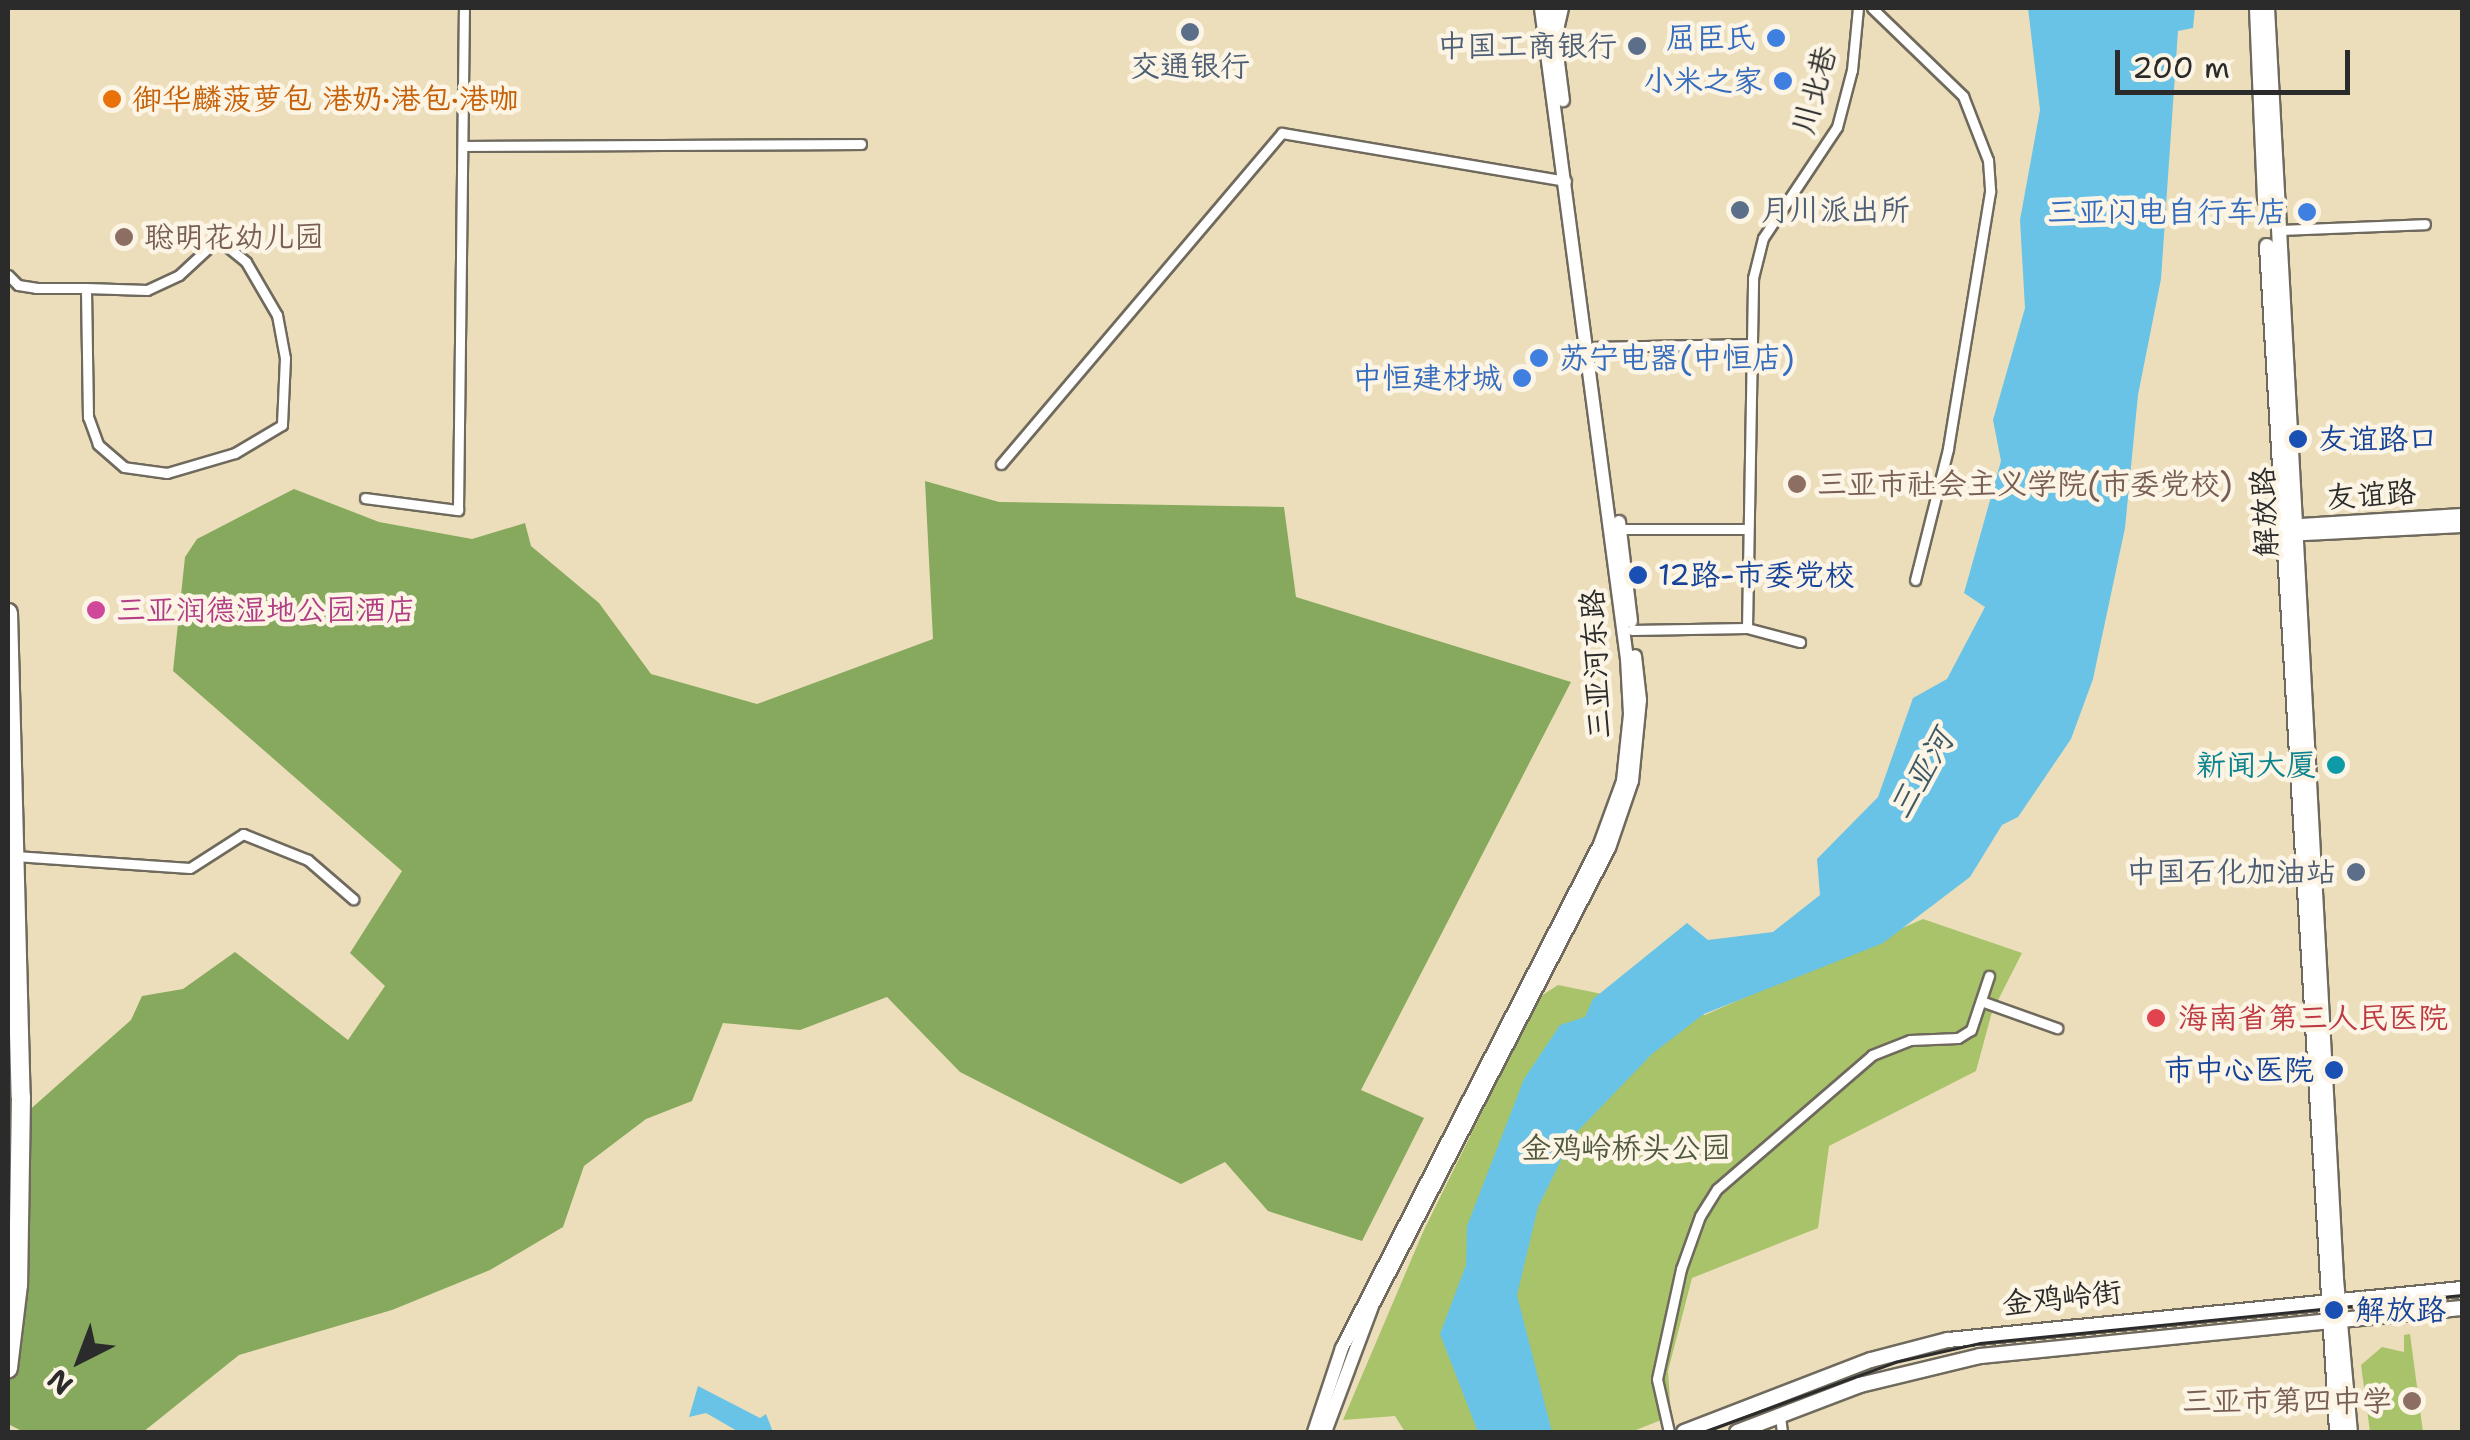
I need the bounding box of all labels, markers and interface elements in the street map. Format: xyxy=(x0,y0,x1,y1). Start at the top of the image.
place label: 屈臣氏 xyxy=(1666,20,1756,56)
marker: 交通银行 xyxy=(1179,21,1201,43)
marker: 屈臣氏 xyxy=(1765,27,1787,49)
place label: 中国工商银行 xyxy=(1437,28,1617,64)
scale bar xyxy=(2120,30,2355,92)
marker: 中国工商银行 xyxy=(1626,35,1648,57)
street label: 川北巷 xyxy=(1786,42,1844,138)
text: 200 m xyxy=(2132,47,2230,88)
place label: 交通银行 xyxy=(1130,48,1250,84)
place label: 小米之家 xyxy=(1643,63,1763,99)
marker: 小米之家 xyxy=(1772,70,1794,92)
place label: 御华麟菠萝包 港奶·港包·港咖 xyxy=(132,81,519,117)
marker: 御华麟菠萝包 港奶·港包·港咖 xyxy=(101,88,123,110)
place label: 月川派出所 xyxy=(1760,192,1910,228)
place label: 三亚闪电自行车店 xyxy=(2047,194,2287,230)
marker: 月川派出所 xyxy=(1729,199,1751,221)
marker: 三亚闪电自行车店 xyxy=(2296,201,2318,223)
place label: 聪明花幼儿园 xyxy=(144,219,324,255)
marker: 聪明花幼儿园 xyxy=(113,226,135,248)
place label: 苏宁电器(中恒店) xyxy=(1559,340,1794,376)
marker: 苏宁电器(中恒店) xyxy=(1528,347,1550,369)
place label: 中恒建材城 xyxy=(1352,360,1502,396)
marker: 中恒建材城 xyxy=(1511,367,1533,389)
place label: 友谊路口 xyxy=(2318,421,2438,457)
marker: 友谊路口 xyxy=(2287,428,2309,450)
place label: 三亚市社会主义学院(市委党校) xyxy=(1817,466,2232,502)
street label: 解放路 xyxy=(2245,466,2285,558)
marker: 三亚市社会主义学院(市委党校) xyxy=(1786,473,1808,495)
street label: 友谊路 xyxy=(2325,474,2417,516)
place label: 12路-市委党校 xyxy=(1658,557,1854,593)
marker: 12路-市委党校 xyxy=(1627,564,1649,586)
street label: 三亚河东路 xyxy=(1574,588,1618,740)
place label: 三亚润德湿地公园酒店 xyxy=(116,592,416,628)
marker: 三亚润德湿地公园酒店 xyxy=(85,599,107,621)
water label: 三亚河 xyxy=(1880,723,1962,825)
place label: 新闻大厦 xyxy=(2196,747,2316,783)
marker: 新闻大厦 xyxy=(2325,754,2347,776)
place label: 中国石化加油站 xyxy=(2126,854,2336,890)
marker: 中国石化加油站 xyxy=(2345,861,2367,883)
place label: 海南省第三人民医院 xyxy=(2178,1000,2448,1036)
marker: 海南省第三人民医院 xyxy=(2143,1005,2169,1031)
place label: 市中心医院 xyxy=(2164,1052,2314,1088)
marker: 市中心医院 xyxy=(2323,1059,2345,1081)
park label: 金鸡岭桥头公园 xyxy=(1521,1130,1731,1166)
street label: 金鸡岭街 xyxy=(2000,1274,2124,1322)
place label: 解放路 xyxy=(2356,1292,2446,1328)
marker: 解放路 xyxy=(2321,1297,2347,1323)
north arrow xyxy=(30,1310,130,1410)
text: N xyxy=(39,1361,81,1404)
place label: 三亚市第四中学 xyxy=(2182,1383,2392,1419)
marker: 三亚市第四中学 xyxy=(2401,1390,2423,1412)

